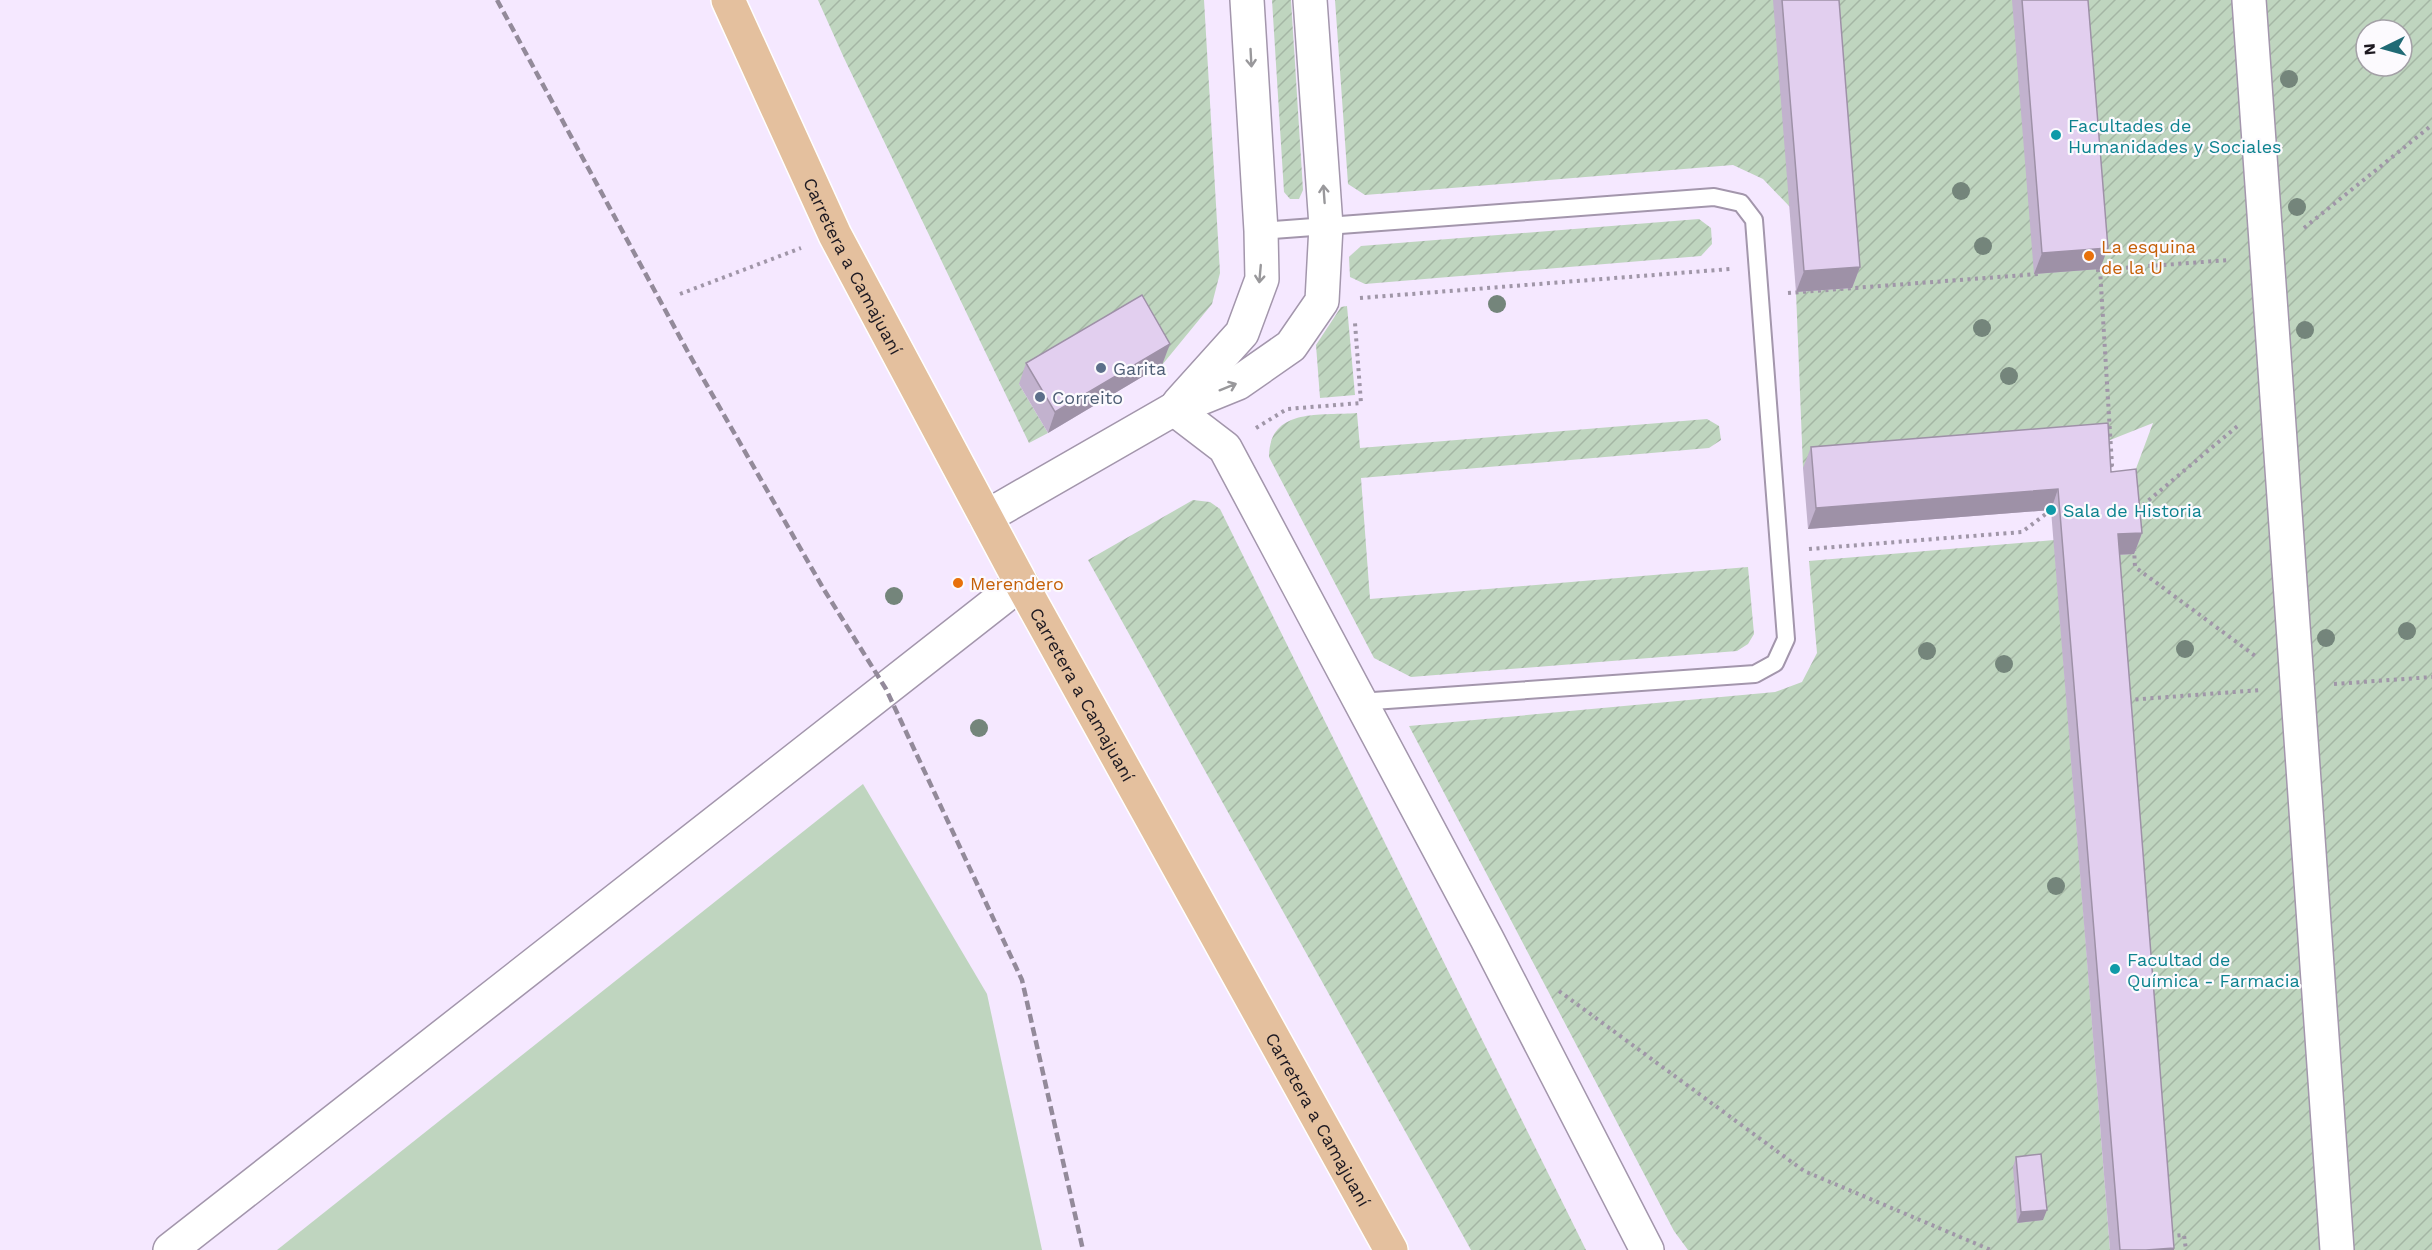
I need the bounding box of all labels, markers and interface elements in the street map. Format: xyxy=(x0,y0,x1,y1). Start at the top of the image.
north arrow xyxy=(2354,18,2414,78)
text: N xyxy=(2360,43,2380,56)
one-way arrow xyxy=(1245,48,1256,68)
place label: Facultades de Humanidades y Sociales xyxy=(2068,115,2282,157)
marker: Facultades de Humanidades y Sociales xyxy=(2049,128,2063,142)
street label: Carretera a Camajuaní xyxy=(800,174,907,358)
one-way arrow xyxy=(1318,185,1329,205)
place label: La esquina de la U xyxy=(2101,236,2196,278)
marker: La esquina de la U xyxy=(2082,249,2096,263)
one-way arrow xyxy=(1255,264,1266,283)
place label: Garita xyxy=(1113,358,1166,379)
marker: Garita xyxy=(1094,361,1108,375)
one-way arrow xyxy=(1218,381,1237,392)
place label: Correito xyxy=(1052,387,1123,408)
marker: Correito xyxy=(1033,390,1047,404)
place label: Sala de Historia xyxy=(2063,500,2202,521)
marker: Sala de Historia xyxy=(2044,503,2058,517)
place label: Merendero xyxy=(970,573,1064,594)
marker: Merendero xyxy=(951,576,965,590)
street label: Carretera a Camajuaní xyxy=(1026,603,1140,785)
place label: Facultad de Química - Farmacia xyxy=(2127,949,2300,991)
marker: Facultad de Química - Farmacia xyxy=(2108,962,2122,976)
street label: Carretera a Camajuaní xyxy=(1262,1028,1375,1210)

